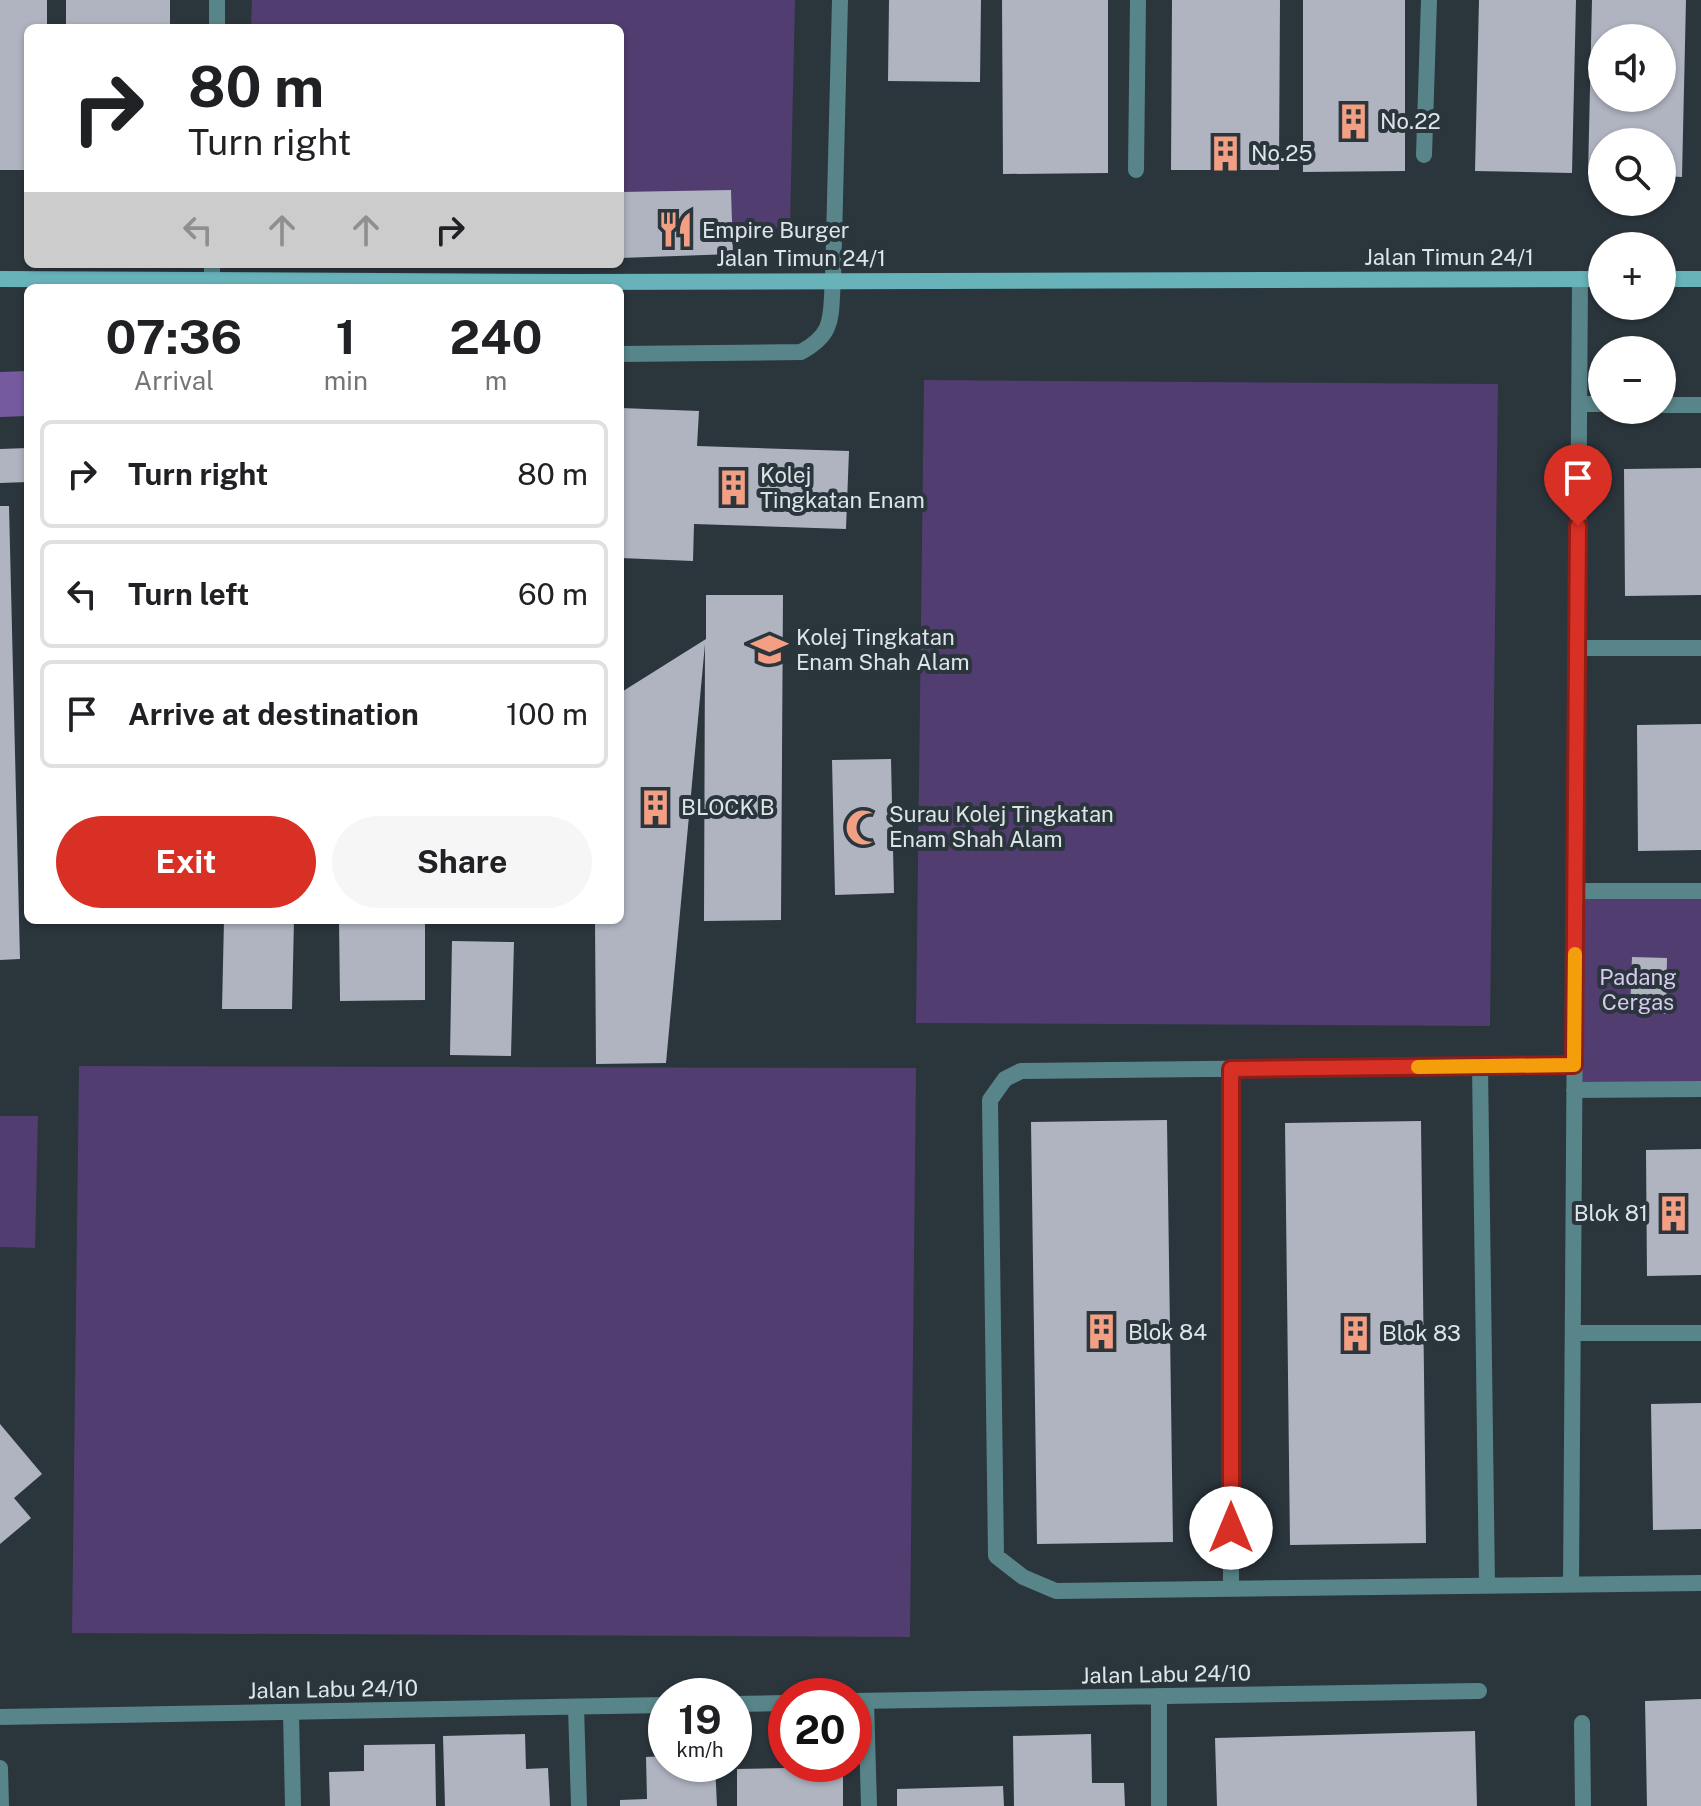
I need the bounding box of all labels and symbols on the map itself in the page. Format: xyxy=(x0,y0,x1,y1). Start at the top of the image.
building icon: No.22 xyxy=(1335,102,1373,140)
place label: No.22 xyxy=(1380,108,1441,134)
building icon: No.25 xyxy=(1206,134,1244,172)
place label: No.25 xyxy=(1251,140,1312,166)
restaurant icon: Empire Burger xyxy=(657,211,695,249)
place label: Empire Burger xyxy=(702,217,849,243)
street label: Jalan Timun 24/1 xyxy=(1364,244,1534,270)
street label: Jalan Timun 24/1 xyxy=(716,245,886,271)
pin xyxy=(1544,444,1612,526)
place label: Kolej Tingkatan Enam xyxy=(760,462,925,513)
building icon: Kolej Tingkatan Enam xyxy=(715,469,753,507)
place label: Kolej Tingkatan Enam Shah Alam xyxy=(796,624,970,675)
school or university icon: Kolej Tingkatan Enam Shah Alam xyxy=(751,631,789,669)
building icon: BLOCK B xyxy=(636,788,674,826)
place label: BLOCK B xyxy=(681,794,775,820)
place label: Surau Kolej Tingkatan Enam Shah Alam xyxy=(889,801,1114,852)
mosque icon: Surau Kolej Tingkatan Enam Shah Alam xyxy=(844,808,882,846)
park label: Padang Cergas xyxy=(1599,964,1677,1015)
building icon: Blok 81 xyxy=(1655,1194,1693,1232)
place label: Blok 81 xyxy=(1574,1200,1648,1226)
building icon: Blok 84 xyxy=(1083,1313,1121,1351)
building icon: Blok 83 xyxy=(1337,1314,1375,1352)
place label: Blok 84 xyxy=(1128,1319,1207,1345)
place label: Blok 83 xyxy=(1382,1320,1461,1346)
position arrow xyxy=(1189,1486,1273,1570)
street label: Jalan Labu 24/10 xyxy=(1081,1660,1251,1688)
street label: Jalan Labu 24/10 xyxy=(248,1675,418,1703)
speed limit sign: 20 xyxy=(768,1678,872,1782)

